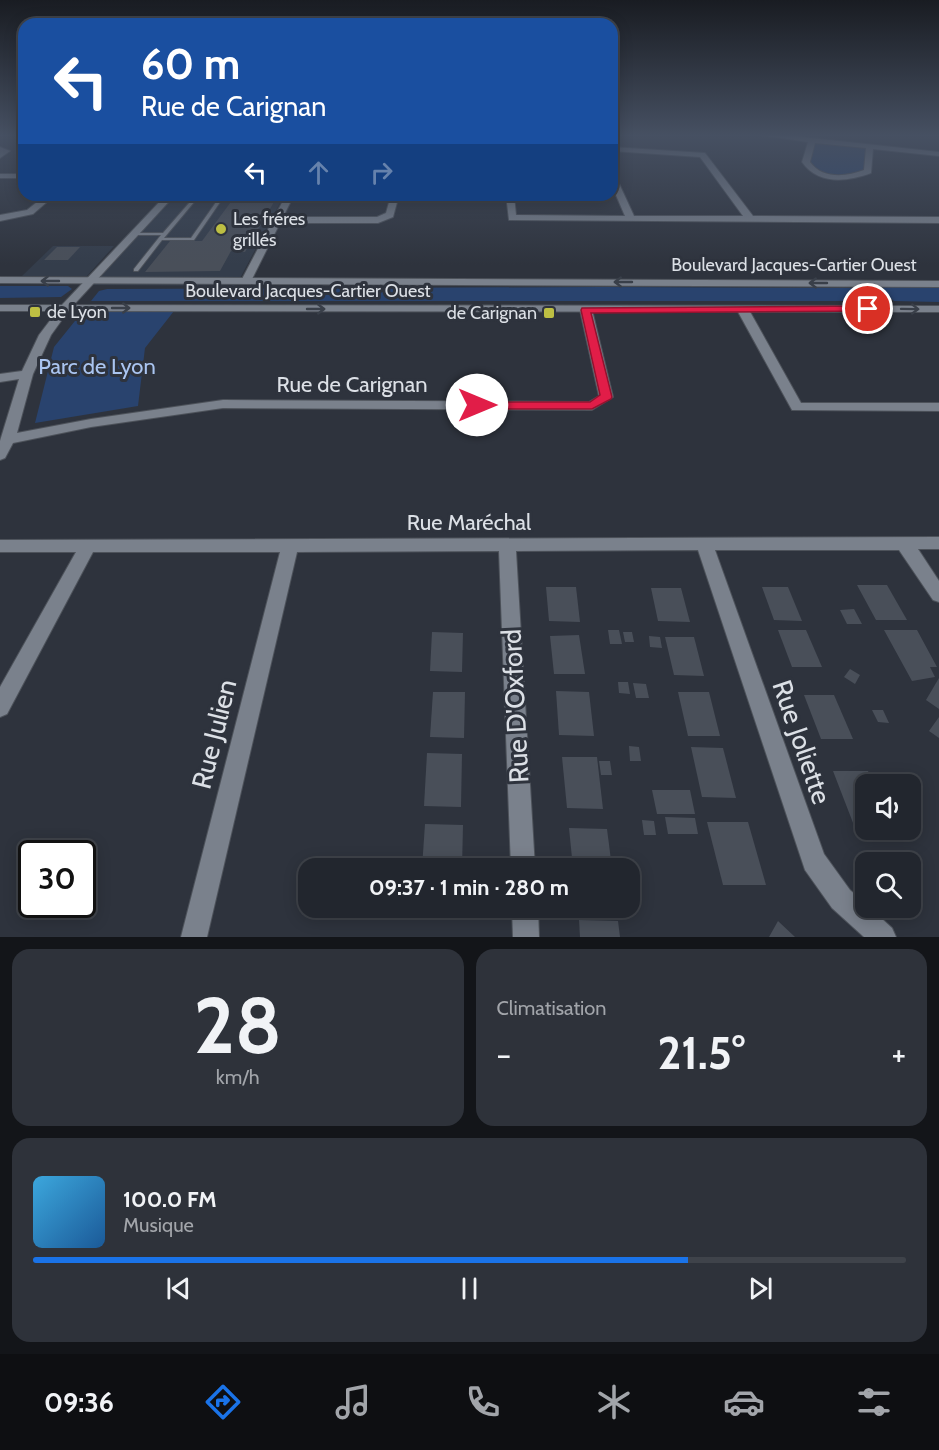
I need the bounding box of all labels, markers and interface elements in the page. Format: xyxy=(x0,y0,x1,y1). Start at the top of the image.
text: 60 m xyxy=(141,38,240,90)
icon: left xyxy=(42,42,120,120)
text: Rue de Carignan xyxy=(141,90,326,123)
icon: left xyxy=(239,156,272,189)
icon: ahead xyxy=(302,156,335,189)
icon: right xyxy=(365,156,398,189)
place label: Les fréres grillés xyxy=(233,208,305,251)
marker: Les fréres grillés xyxy=(214,222,228,236)
street label: Boulevard Jacques-Cartier Ouest xyxy=(671,254,917,276)
one-way arrow xyxy=(40,275,60,287)
one-way arrow xyxy=(613,277,633,288)
one-way arrow xyxy=(808,277,828,289)
street label: Boulevard Jacques-Cartier Ouest xyxy=(185,280,431,302)
pin xyxy=(842,283,893,334)
icon: arrive xyxy=(851,292,884,325)
place label: de Lyon xyxy=(47,301,107,323)
one-way arrow xyxy=(111,302,131,314)
place label: de Carignan xyxy=(447,302,537,324)
one-way arrow xyxy=(306,303,326,315)
one-way arrow xyxy=(900,303,920,315)
marker: de Lyon xyxy=(28,305,42,319)
marker: de Carignan xyxy=(542,306,556,320)
park label: Parc de Lyon xyxy=(38,353,156,380)
street label: Rue de Carignan xyxy=(276,371,428,398)
position arrow xyxy=(445,373,509,437)
street label: Rue Maréchal xyxy=(407,509,532,536)
street label: Rue D'Oxford xyxy=(494,628,536,784)
street label: Rue Julien xyxy=(184,676,244,792)
street label: Rue Joliette xyxy=(765,676,839,809)
map controls xyxy=(855,774,921,918)
button: sound xyxy=(855,774,921,840)
speed limit sign: 30 xyxy=(18,840,96,918)
button: search xyxy=(855,852,921,918)
text: 09:37 · 1 min · 280 m xyxy=(369,874,569,901)
text: 28 xyxy=(194,978,282,1073)
text: Climatisation xyxy=(497,996,607,1020)
text: 21.5° xyxy=(657,1026,745,1080)
text: − xyxy=(497,1034,511,1074)
text: + xyxy=(891,1034,906,1074)
text: km/h xyxy=(216,1065,260,1089)
text: 100.0 FM xyxy=(123,1186,217,1213)
text: Musique xyxy=(123,1213,194,1237)
icon: previous xyxy=(162,1272,195,1305)
icon: pause xyxy=(453,1272,486,1305)
icon: next xyxy=(744,1272,777,1305)
icon: directions xyxy=(202,1381,244,1423)
icon: music xyxy=(332,1381,374,1423)
icon: phone xyxy=(462,1381,504,1423)
icon: climate xyxy=(593,1381,635,1423)
icon: car xyxy=(723,1381,765,1423)
icon: filters xyxy=(853,1381,895,1423)
text: 09:36 xyxy=(44,1386,114,1419)

